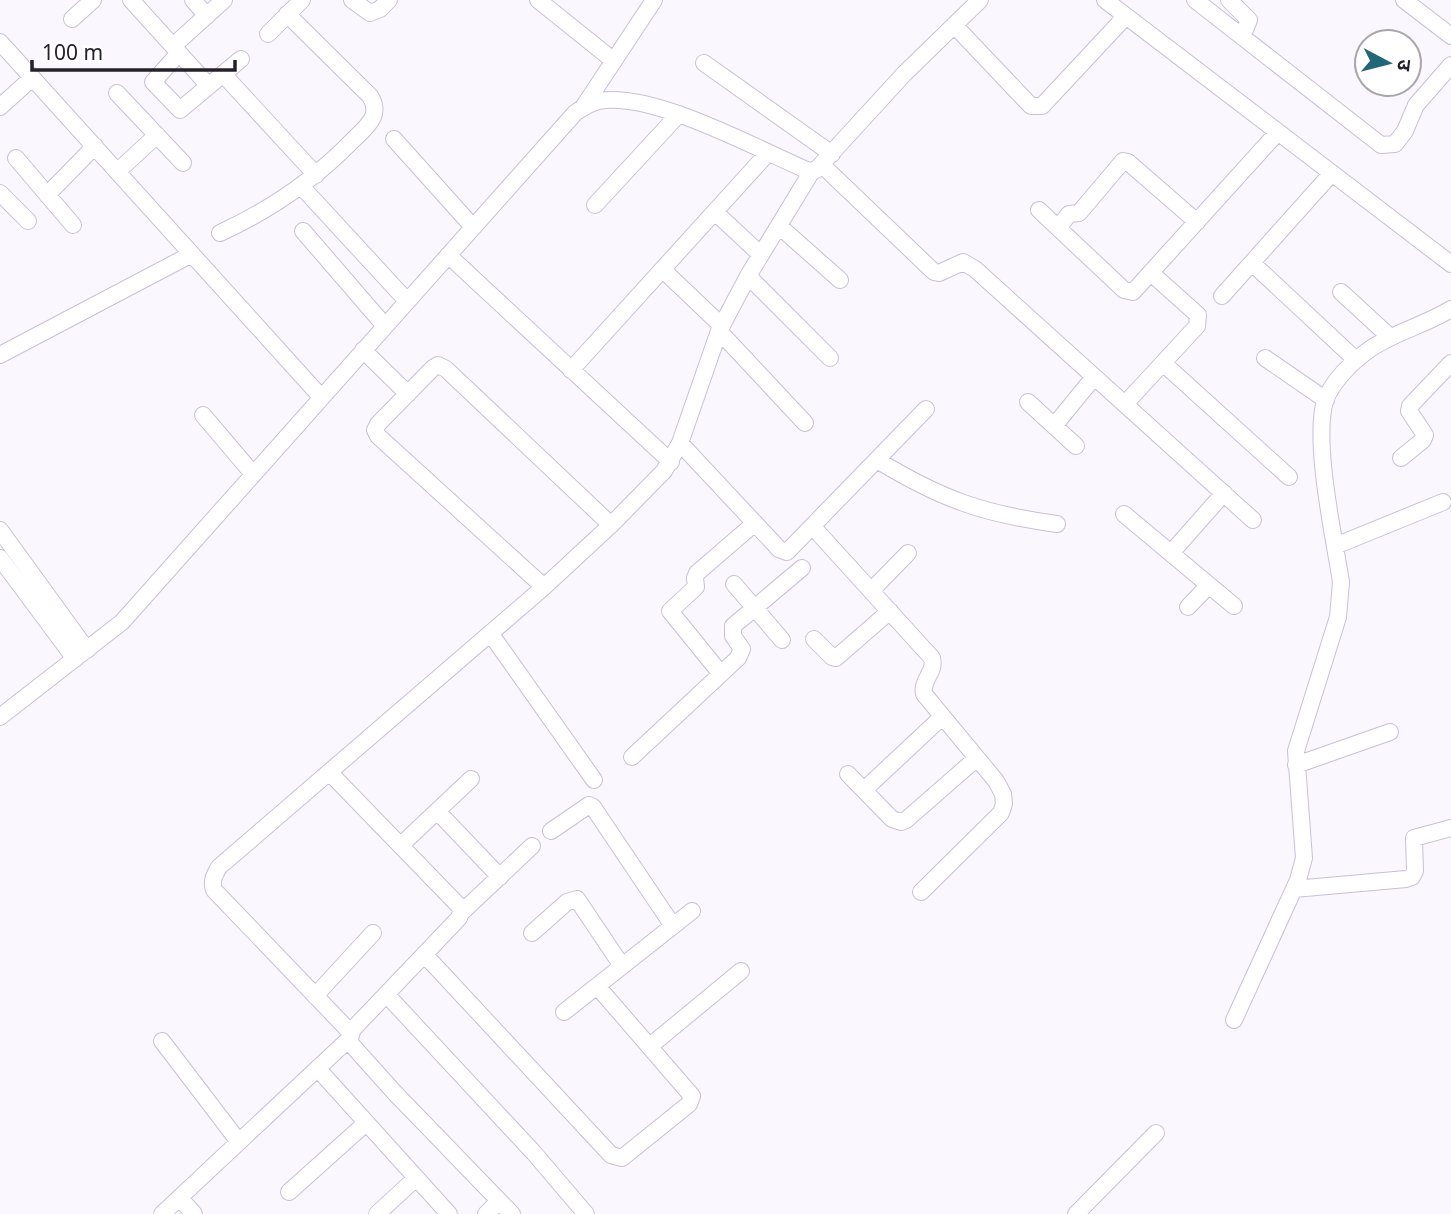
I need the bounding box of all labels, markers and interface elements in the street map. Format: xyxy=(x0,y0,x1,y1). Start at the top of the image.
scale bar xyxy=(32,28,234,72)
north arrow xyxy=(1353,28,1423,98)
text: 100 m xyxy=(42,38,103,66)
text: उ xyxy=(1391,58,1418,73)

